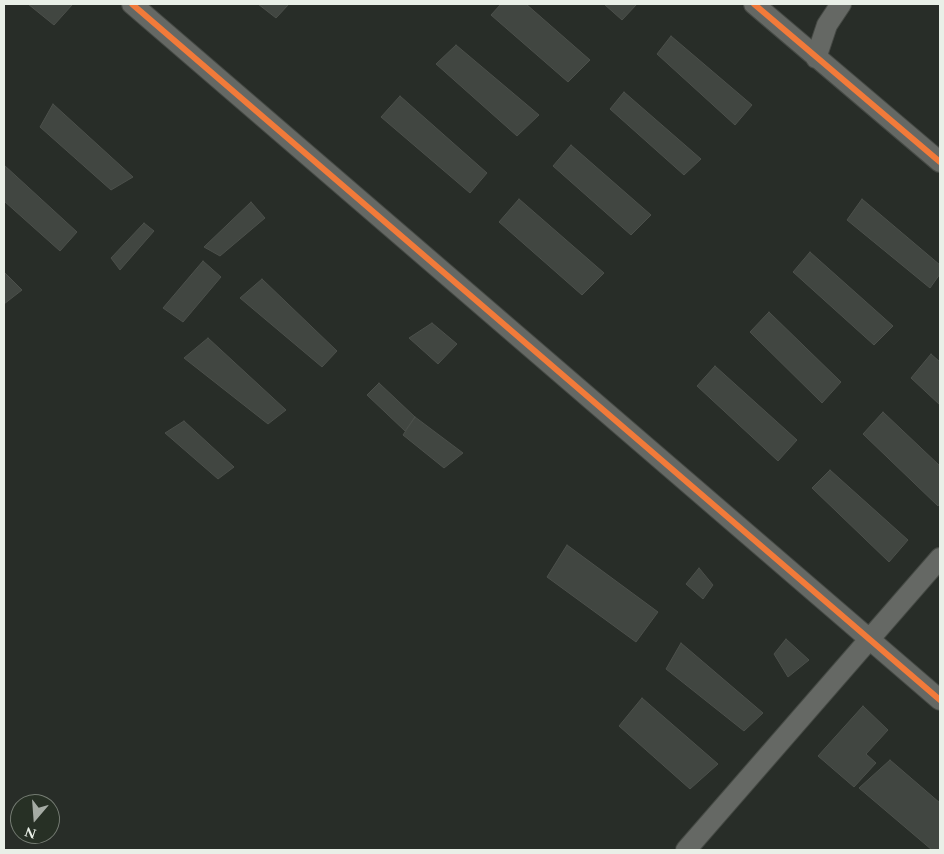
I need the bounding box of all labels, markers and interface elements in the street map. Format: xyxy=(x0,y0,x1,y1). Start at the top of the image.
north arrow xyxy=(10,794,60,844)
text: N xyxy=(22,821,39,845)

